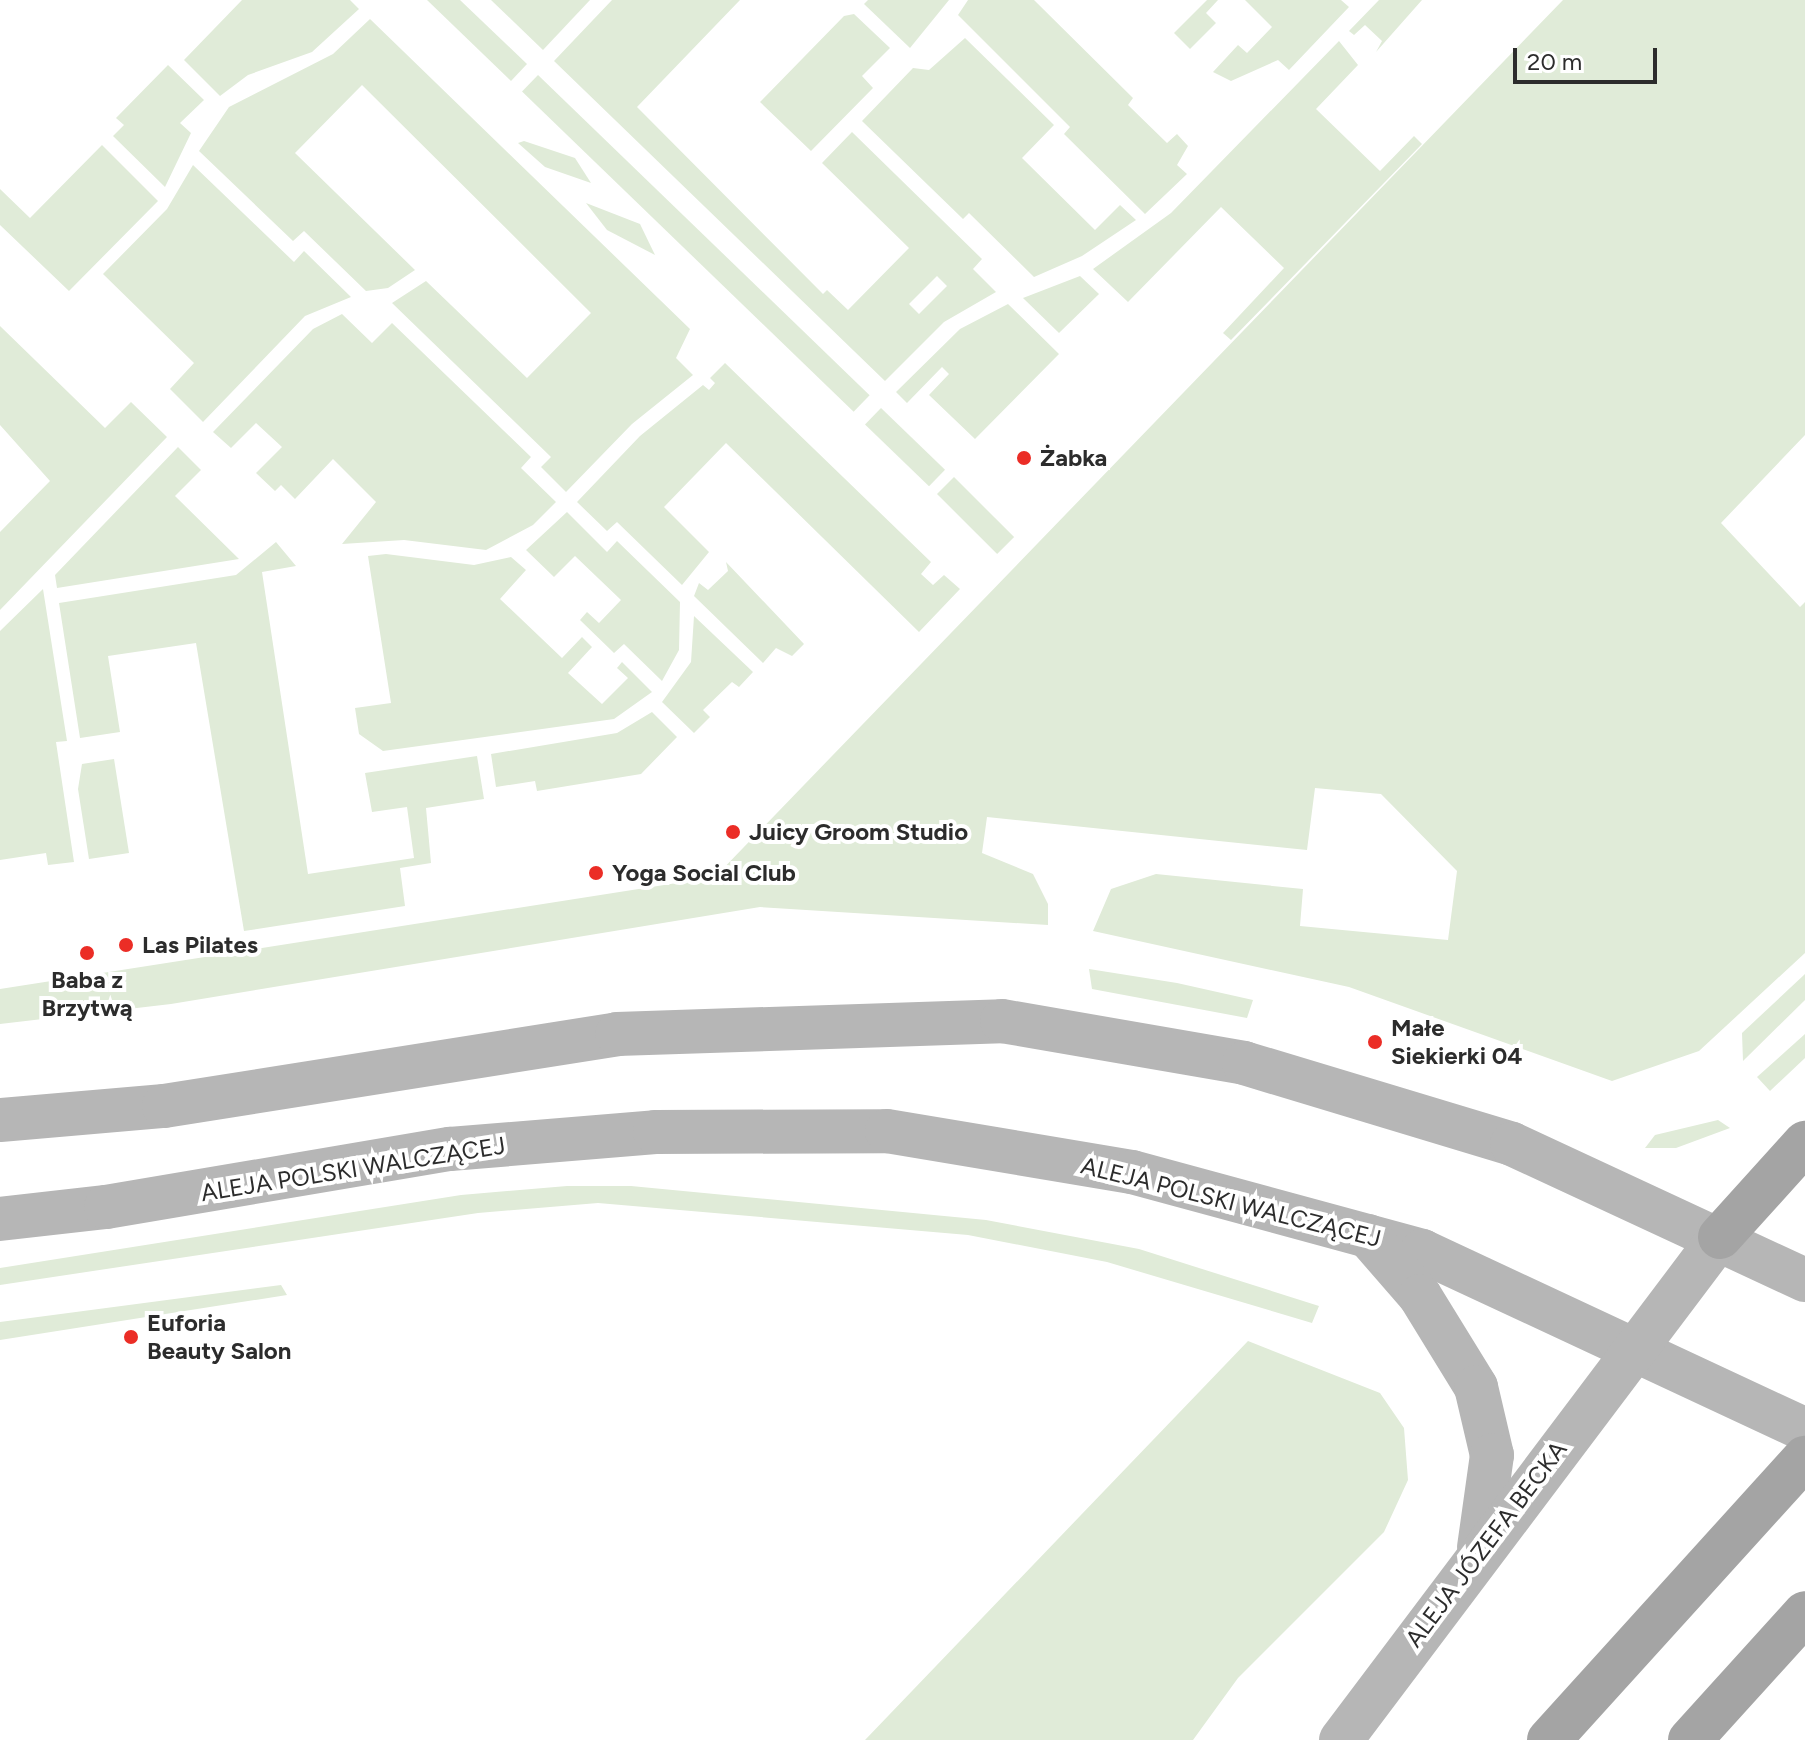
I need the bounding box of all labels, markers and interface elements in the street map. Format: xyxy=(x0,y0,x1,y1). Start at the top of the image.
scale bar xyxy=(1517,32,1661,82)
text: 20 m xyxy=(1527,47,1582,76)
place label: Żabka xyxy=(1040,444,1107,472)
marker: Żabka xyxy=(1015,449,1033,467)
place label: Juicy Groom Studio xyxy=(749,818,968,846)
marker: Juicy Groom Studio xyxy=(724,823,742,841)
place label: Yoga Social Club xyxy=(612,859,796,887)
marker: Yoga Social Club xyxy=(587,864,605,882)
place label: Las Pilates xyxy=(142,931,258,959)
marker: Las Pilates xyxy=(117,936,135,954)
marker: Baba z Brzytwą xyxy=(78,944,96,962)
place label: Baba z Brzytwą xyxy=(41,966,133,1022)
place label: Małe Siekierki 04 xyxy=(1391,1014,1522,1070)
marker: Małe Siekierki 04 xyxy=(1366,1033,1384,1051)
street label: ALEJA POLSKI WALCZĄCEJ xyxy=(199,1131,507,1207)
street label: ALEJA POLSKI WALCZĄCEJ xyxy=(1078,1151,1384,1253)
place label: Euforia Beauty Salon xyxy=(147,1309,291,1365)
marker: Euforia Beauty Salon xyxy=(122,1328,140,1346)
street label: ALEJA JÓZEFA BECKA xyxy=(1399,1435,1573,1653)

